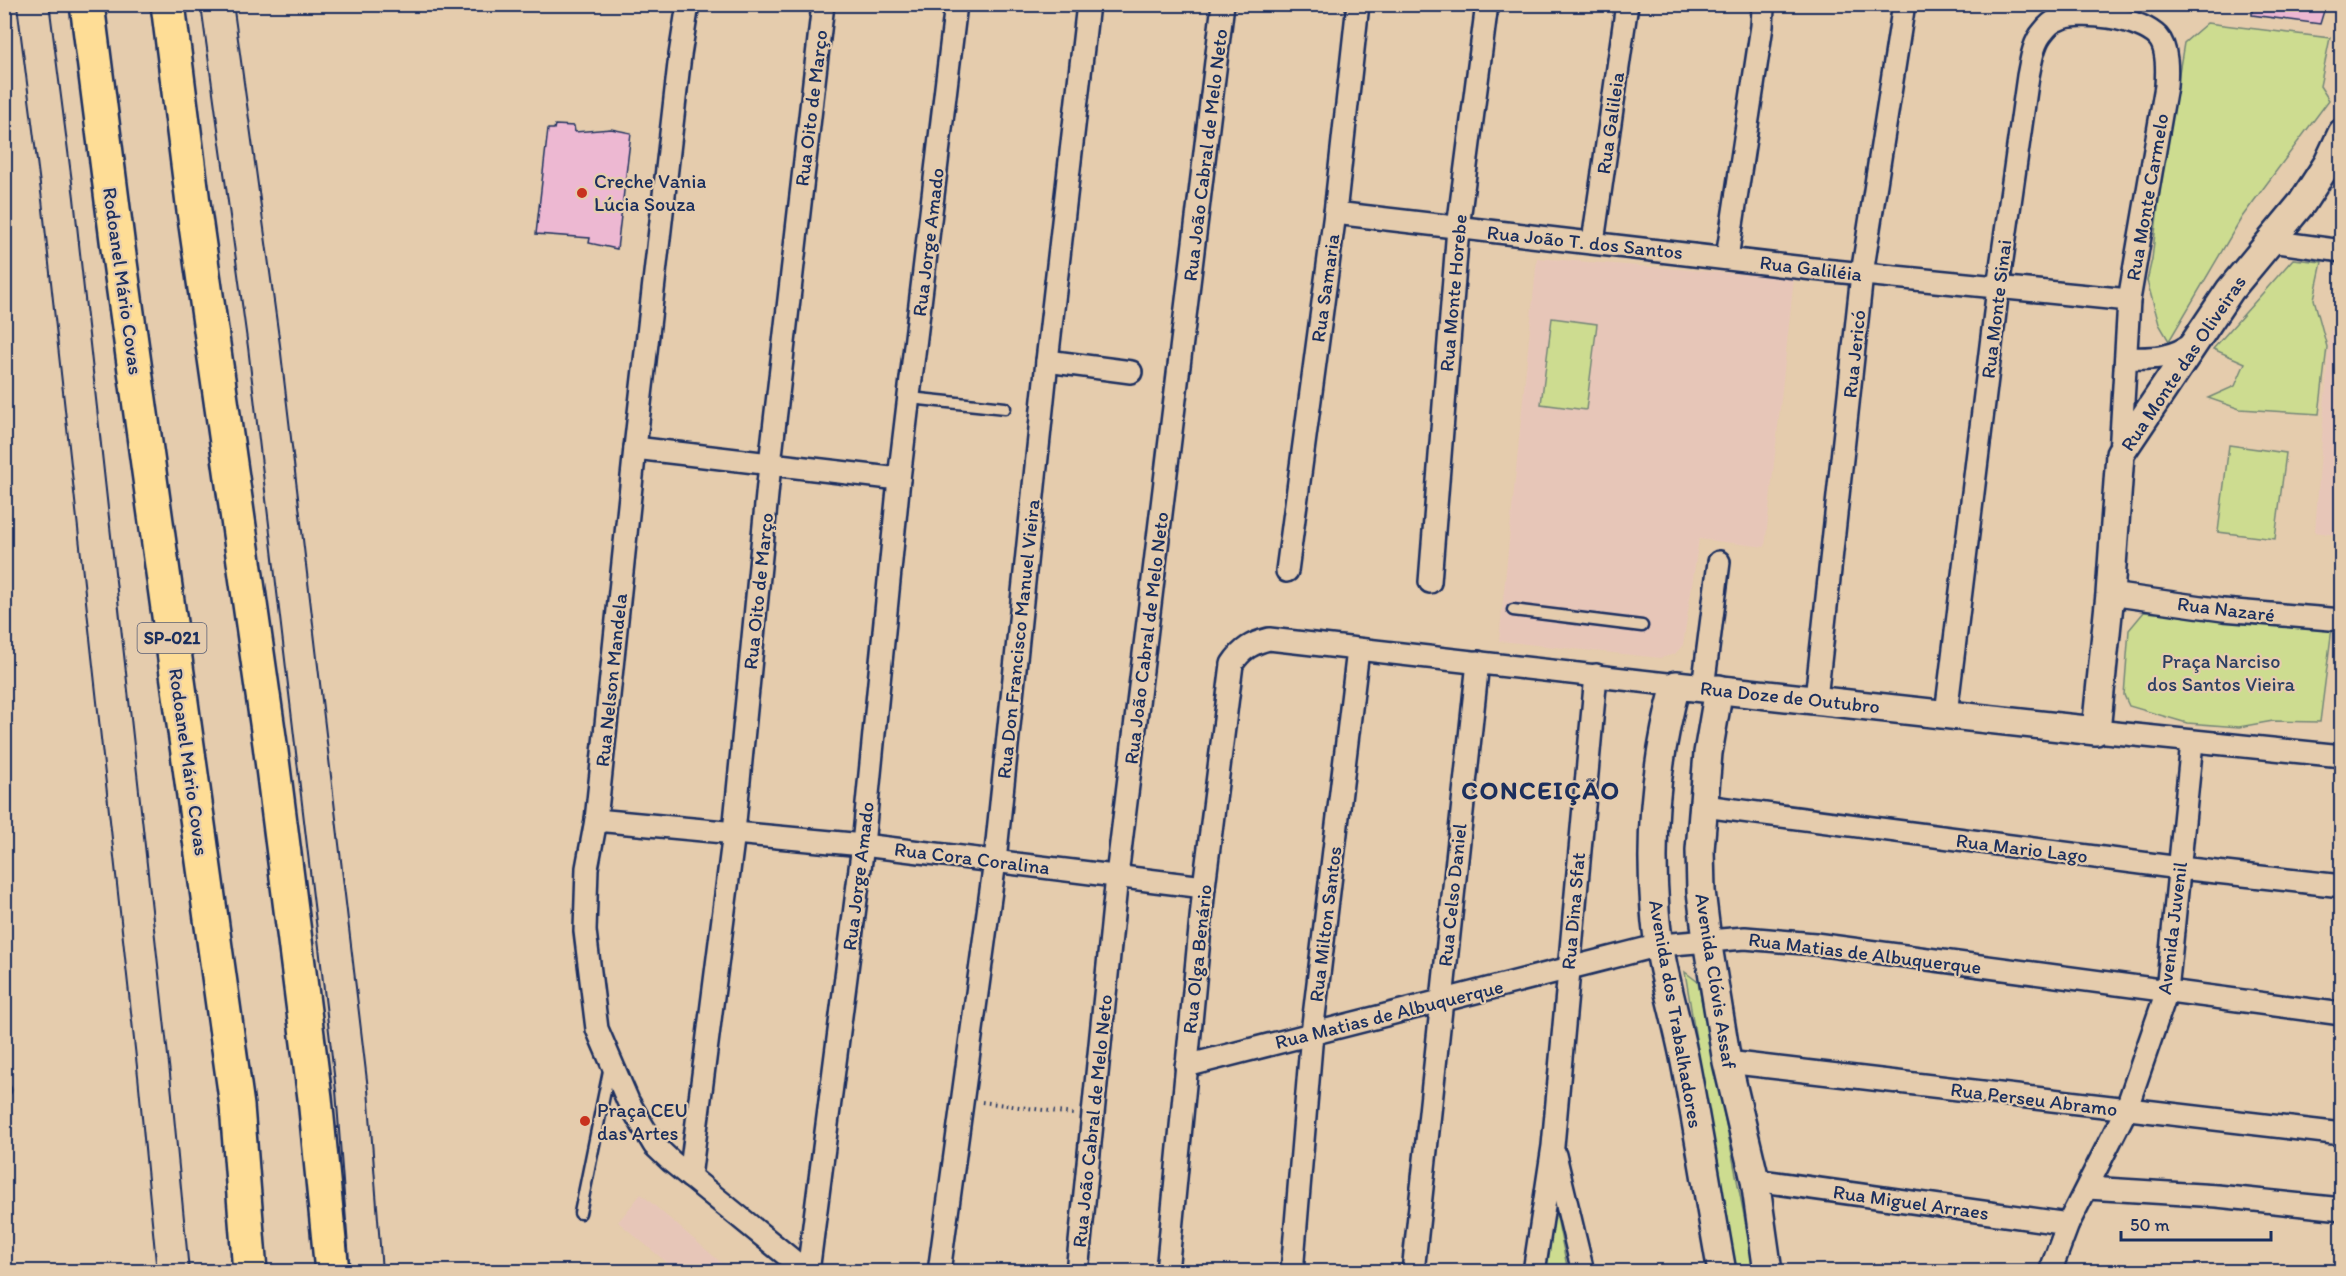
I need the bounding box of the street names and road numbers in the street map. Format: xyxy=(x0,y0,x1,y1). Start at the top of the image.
street label: Rua João Cabral de Melo Neto xyxy=(1178,27,1232,283)
street label: Rua Oito de Março xyxy=(789,28,833,188)
street label: Rua Galileia xyxy=(1591,70,1629,176)
street label: Rua Monte Carmelo xyxy=(2120,111,2174,283)
street label: Rua Jorge Amado xyxy=(907,166,949,318)
street label: Rodoanel Mário Covas xyxy=(98,186,148,376)
street label: Rua Monte Horebe xyxy=(1434,213,1472,373)
street label: Rua João T. dos Santos xyxy=(1486,220,1684,264)
street label: Rua Samaria xyxy=(1306,232,1345,344)
street label: Rua Monte Sinai xyxy=(1976,238,2016,380)
street label: Rua Galiléia xyxy=(1758,250,1864,286)
street label: Rua Monte das Oliveiras xyxy=(2115,270,2251,456)
street label: Rua Jericó xyxy=(1837,309,1871,399)
street label: Rua Don Francisco Manuel Vieira xyxy=(991,497,1045,780)
street label: Rua João Cabral de Melo Neto xyxy=(1119,510,1173,766)
street label: Rua Oito de Março xyxy=(738,511,778,671)
street label: Rua Nelson Mandela xyxy=(590,591,632,768)
street label: Rua Nazaré xyxy=(2176,591,2276,627)
road number: SP-021 xyxy=(138,623,207,653)
street label: Rodoanel Mário Covas xyxy=(164,667,214,857)
street label: Rua Doze de Outubro xyxy=(1699,676,1881,718)
street label: Rua Jorge Amado xyxy=(837,800,879,952)
street label: Rua Celso Daniel xyxy=(1433,822,1471,968)
street label: Rua Mario Lago xyxy=(1955,828,2089,868)
street label: Rua Cora Coralina xyxy=(893,837,1051,879)
street label: Rua Milton Santos xyxy=(1304,845,1346,1003)
street label: Rua Dina Sfat xyxy=(1556,851,1590,971)
street label: Avenida Juvenil xyxy=(2152,860,2192,996)
street label: Rua Olga Benário xyxy=(1177,883,1217,1035)
street label: Avenida Clóvis Assaf xyxy=(1690,891,1742,1071)
street label: Avenida dos Trabalhadores xyxy=(1644,898,1708,1130)
street label: Rua Matias de Albuquerque xyxy=(1747,927,1983,979)
street label: Rua Matias de Albuquerque xyxy=(1272,974,1506,1054)
street label: Rua João Cabral de Melo Neto xyxy=(1067,993,1117,1249)
street label: Rua Perseu Abramo xyxy=(1949,1077,2119,1121)
street label: Rua Miguel Arraes xyxy=(1832,1179,1991,1225)

